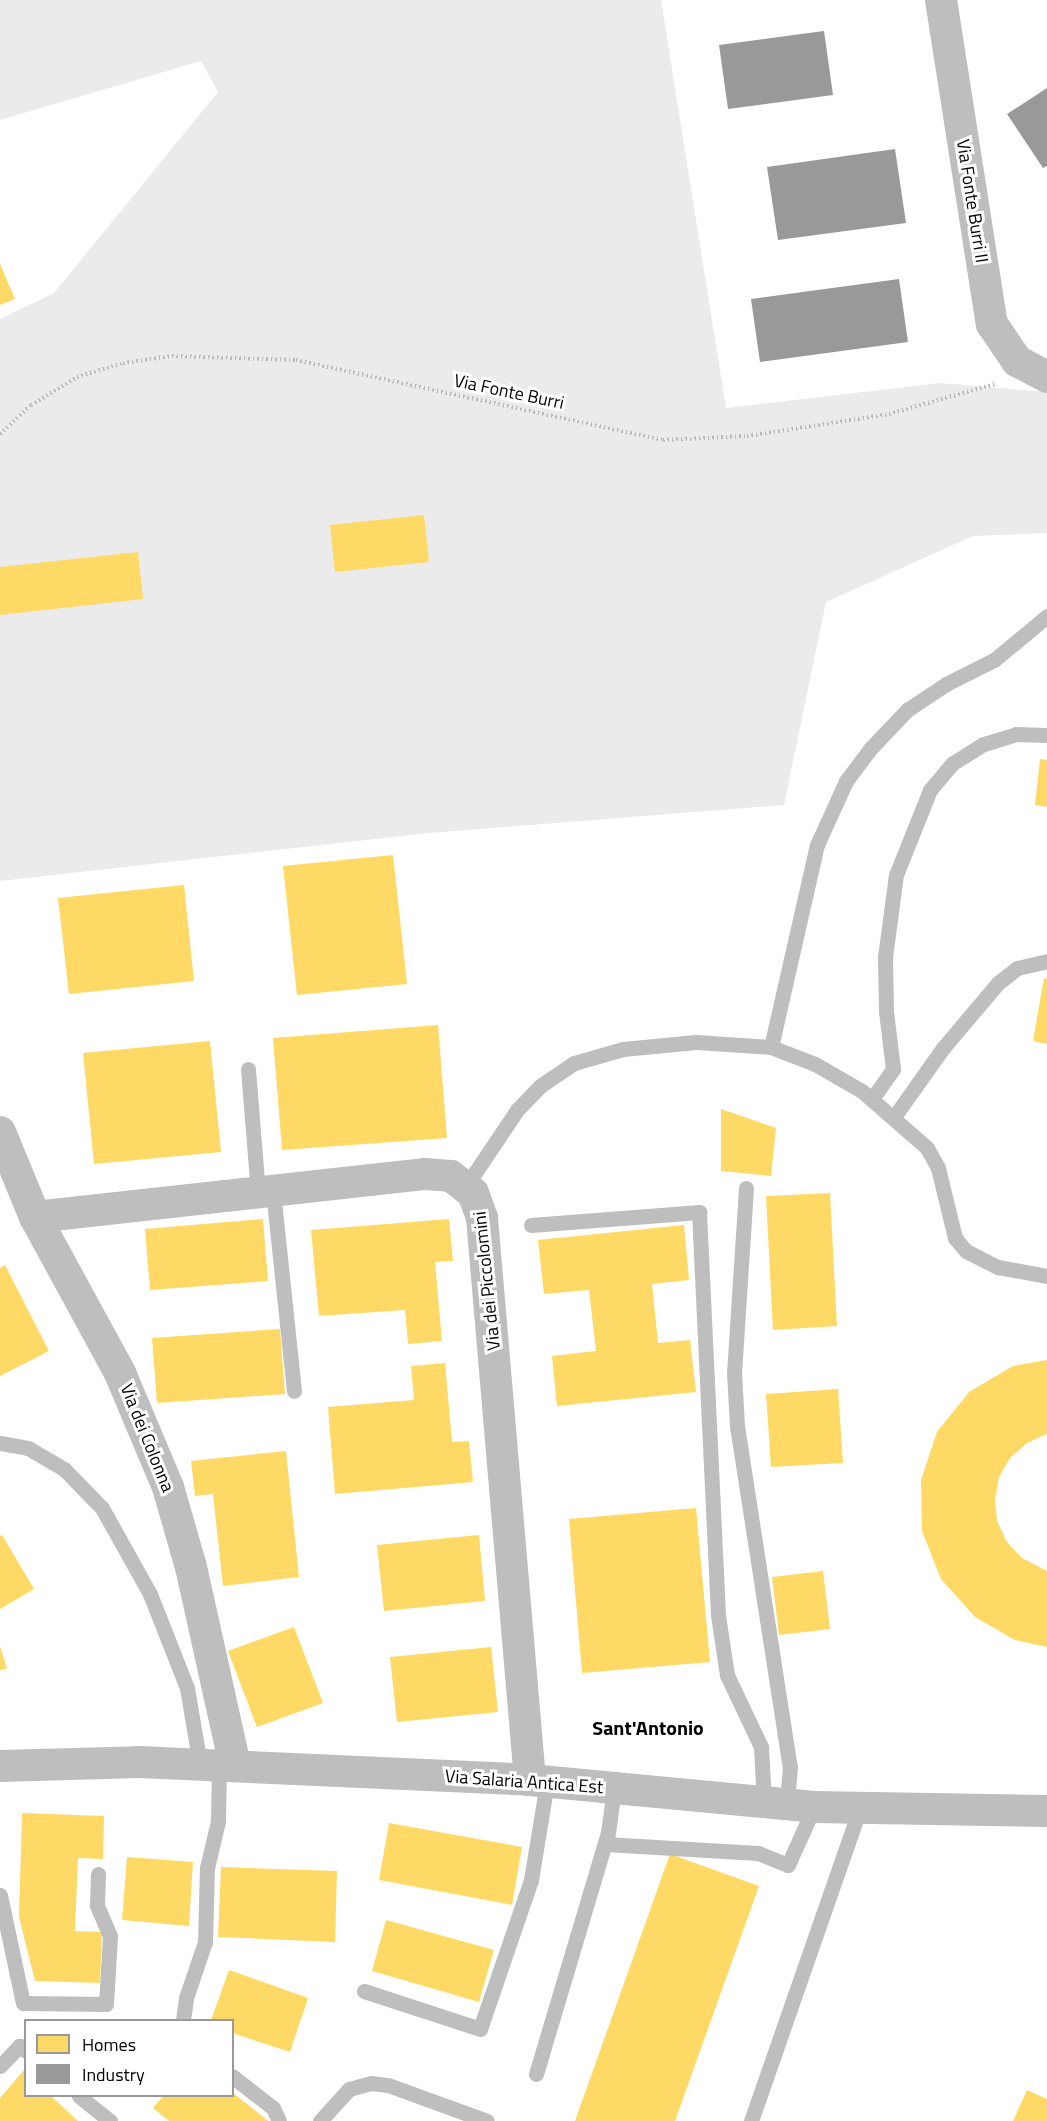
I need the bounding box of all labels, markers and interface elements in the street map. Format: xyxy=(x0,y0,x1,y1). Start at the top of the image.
street label: Via Fonte Burri II xyxy=(952,138,992,264)
street label: Via Fonte Burri xyxy=(452,370,566,414)
street label: Via dei Piccolomini xyxy=(469,1210,505,1352)
street label: Via dei Colonna xyxy=(115,1381,179,1495)
district label: Sant'Antonio xyxy=(592,1715,704,1739)
street label: Via Salaria Antica Est xyxy=(444,1766,604,1798)
legend xyxy=(24,2019,234,2097)
text: Homes xyxy=(82,2031,136,2058)
text: Industry xyxy=(82,2061,145,2088)

